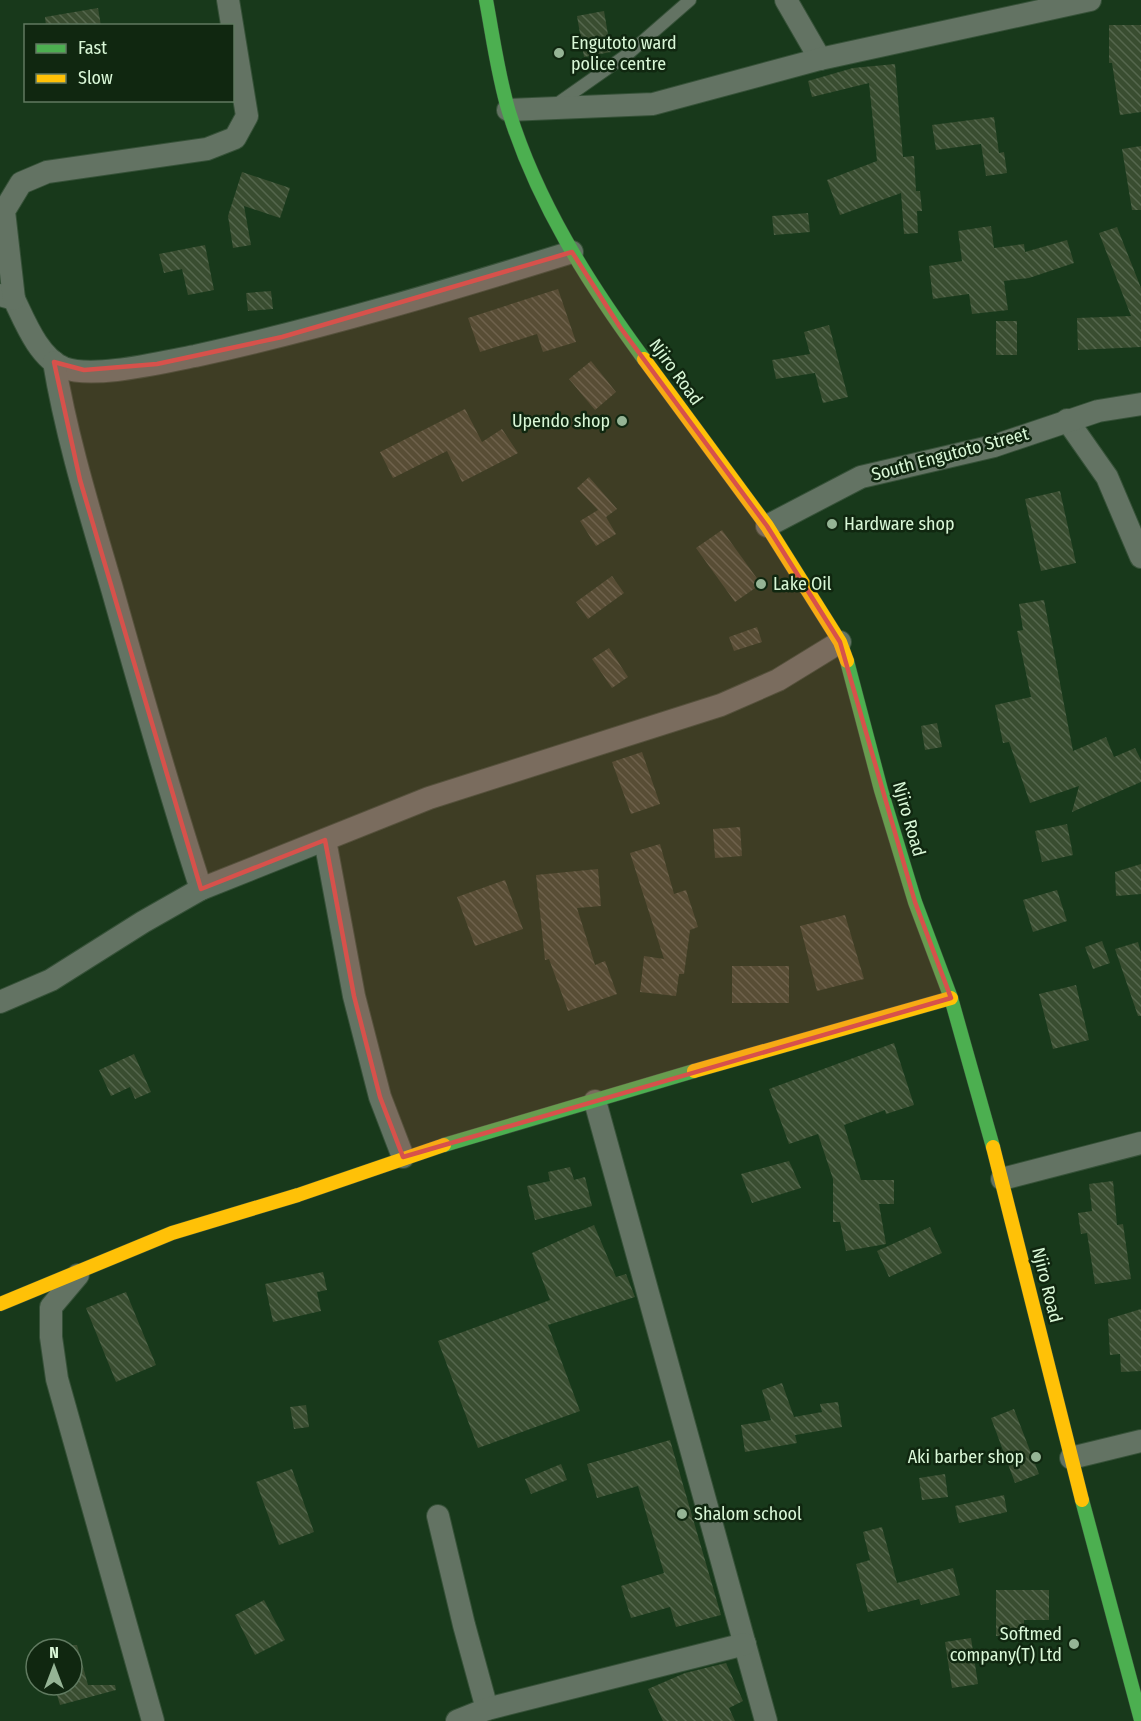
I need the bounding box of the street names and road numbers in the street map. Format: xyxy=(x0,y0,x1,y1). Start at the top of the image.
street label: Njiro Road xyxy=(645,334,707,410)
street label: South Engutoto Street xyxy=(869,422,1031,486)
street label: Njiro Road xyxy=(888,779,930,859)
street label: Njiro Road xyxy=(1027,1245,1067,1325)

